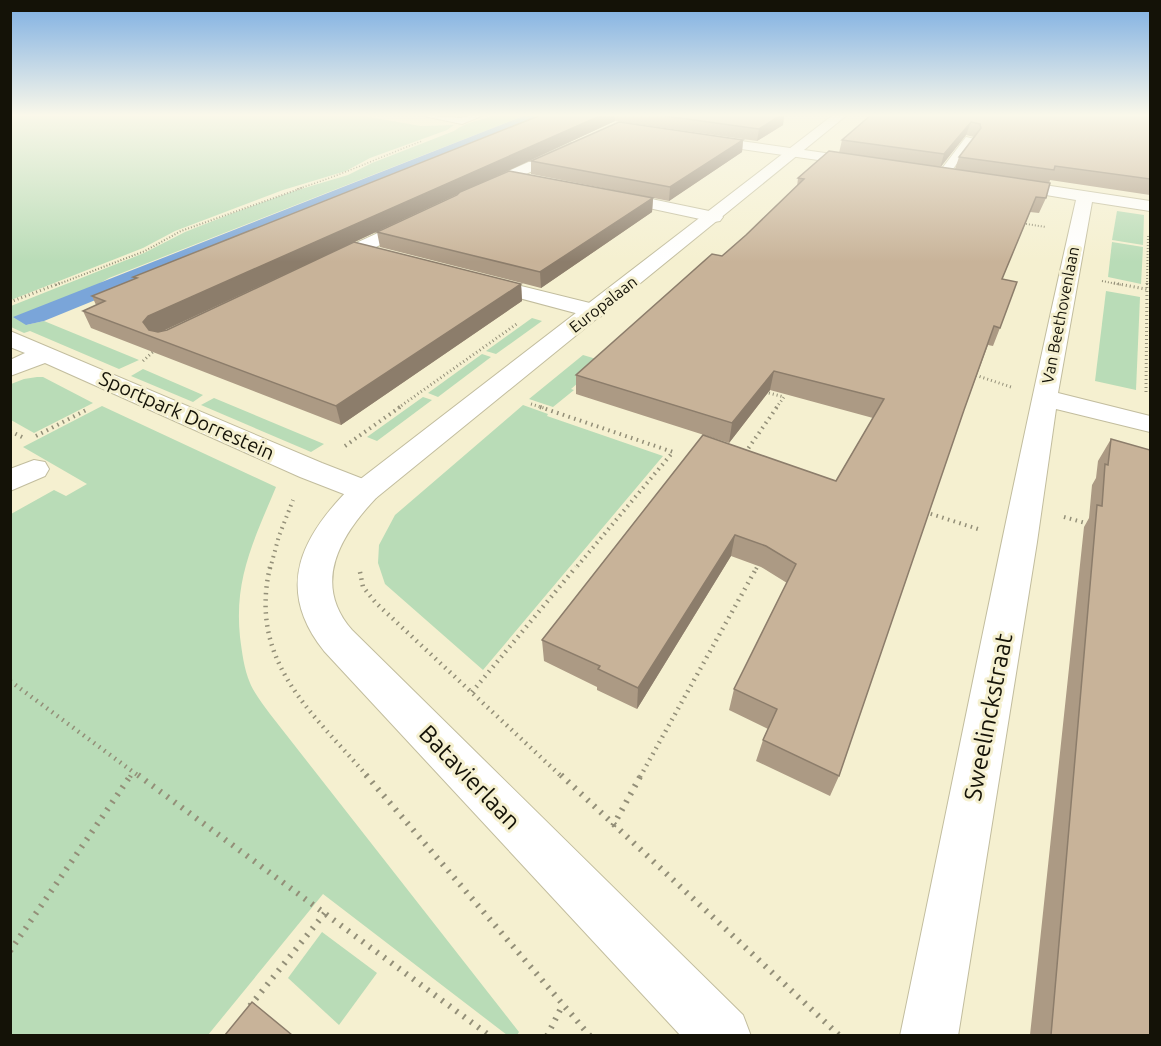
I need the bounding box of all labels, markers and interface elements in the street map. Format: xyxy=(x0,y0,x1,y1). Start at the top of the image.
street label: Van Beethovenlaan xyxy=(1038,245,1082,385)
street label: Europalaan xyxy=(566,272,640,336)
street label: Sportpark Dorrestein xyxy=(96,366,278,464)
street label: Sweelinckstraat xyxy=(959,631,1018,803)
street label: Batavierlaan xyxy=(414,719,526,835)

